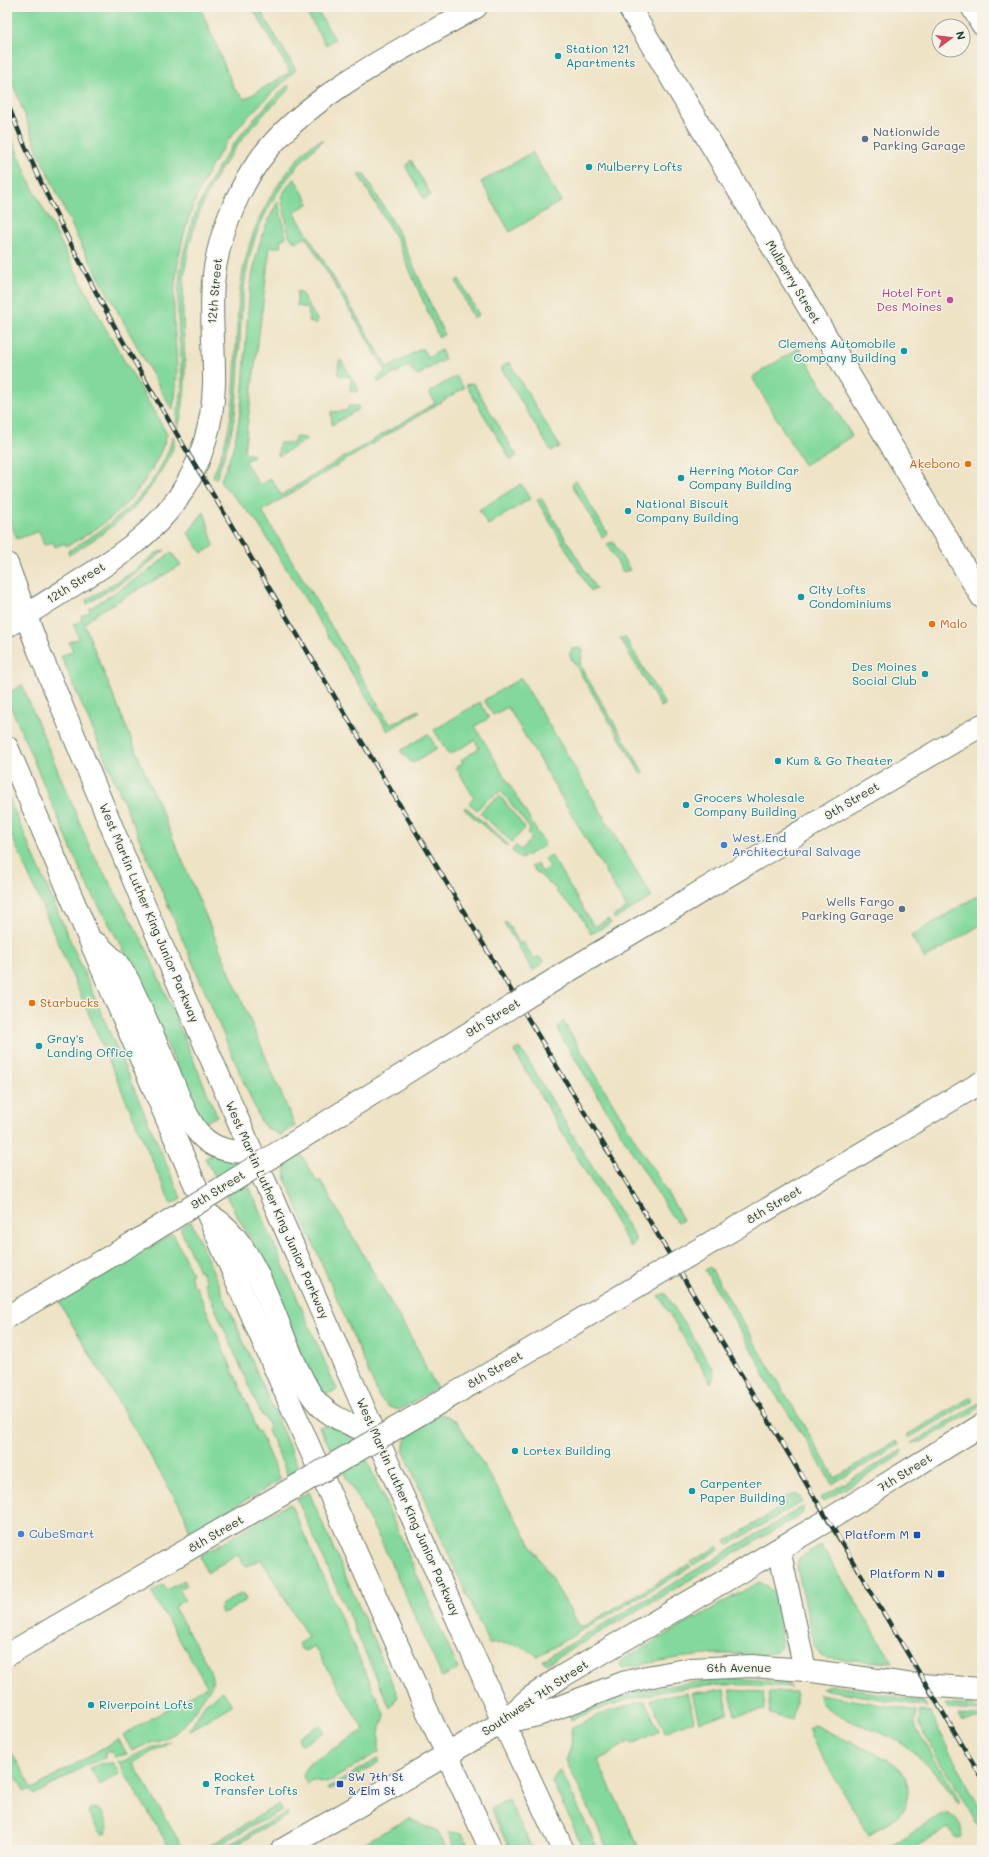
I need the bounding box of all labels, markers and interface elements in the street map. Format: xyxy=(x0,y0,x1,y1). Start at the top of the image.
north arrow xyxy=(931,18,971,58)
text: N xyxy=(953,29,969,41)
place label: Station 121 Apartments xyxy=(566,40,635,70)
marker: Station 121 Apartments xyxy=(553,51,563,61)
place label: Nationwide Parking Garage xyxy=(873,123,966,153)
marker: Nationwide Parking Garage xyxy=(860,134,870,144)
place label: Mulberry Lofts xyxy=(597,158,683,174)
marker: Mulberry Lofts xyxy=(584,162,594,172)
street label: Mulberry Street xyxy=(763,237,825,326)
street label: 12th Street xyxy=(203,257,225,325)
place label: Hotel Fort Des Moines xyxy=(876,284,942,314)
marker: Hotel Fort Des Moines xyxy=(945,295,955,305)
place label: Clemens Automobile Company Building xyxy=(778,335,896,365)
marker: Clemens Automobile Company Building xyxy=(899,346,909,356)
place label: Akebono xyxy=(909,455,960,471)
marker: Akebono xyxy=(963,459,973,469)
place label: Herring Motor Car Company Building xyxy=(689,462,799,492)
marker: Herring Motor Car Company Building xyxy=(676,473,686,483)
place label: National Biscuit Company Building xyxy=(636,495,739,525)
marker: National Biscuit Company Building xyxy=(623,506,633,516)
street label: 12th Street xyxy=(43,558,108,606)
place label: City Lofts Condominiums xyxy=(809,581,892,611)
marker: City Lofts Condominiums xyxy=(796,592,806,602)
place label: Malo xyxy=(940,615,967,631)
marker: Malo xyxy=(927,619,937,629)
place label: Des Moines Social Club xyxy=(851,658,917,688)
marker: Des Moines Social Club xyxy=(920,669,930,679)
place label: Kum & Go Theater xyxy=(786,752,893,768)
marker: Kum & Go Theater xyxy=(773,756,783,766)
street label: 9th Street xyxy=(821,778,882,823)
place label: Grocers Wholesale Company Building xyxy=(694,789,805,819)
marker: Grocers Wholesale Company Building xyxy=(681,800,691,810)
street label: West Martin Luther King Junior Parkway xyxy=(96,801,204,1025)
place label: West End Architectural Salvage xyxy=(732,829,861,859)
marker: West End Architectural Salvage xyxy=(719,840,729,850)
place label: Wells Fargo Parking Garage xyxy=(801,893,894,923)
marker: Wells Fargo Parking Garage xyxy=(897,904,907,914)
place label: Starbucks xyxy=(40,994,99,1010)
street label: 9th Street xyxy=(462,994,523,1040)
marker: Starbucks xyxy=(27,998,37,1008)
place label: Gray's Landing Office xyxy=(47,1030,133,1060)
marker: Gray's Landing Office xyxy=(34,1041,44,1051)
street label: West Martin Luther King Junior Parkway xyxy=(222,1098,333,1321)
street label: 9th Street xyxy=(187,1166,248,1212)
street label: 8th Street xyxy=(743,1181,804,1227)
street label: 8th Street xyxy=(464,1347,525,1391)
street label: West Martin Luther King Junior Parkway xyxy=(353,1395,464,1618)
place label: Lortex Building xyxy=(523,1442,611,1458)
marker: Lortex Building xyxy=(510,1446,520,1456)
street label: 7th Street xyxy=(874,1449,934,1495)
place label: Carpenter Paper Building xyxy=(700,1475,785,1505)
marker: Carpenter Paper Building xyxy=(687,1486,697,1496)
street label: 8th Street xyxy=(185,1511,246,1555)
place label: CubeSmart xyxy=(29,1525,94,1541)
place label: Platform M xyxy=(845,1526,909,1542)
marker: CubeSmart xyxy=(16,1529,26,1539)
marker: Platform M xyxy=(912,1530,922,1540)
place label: Platform N xyxy=(870,1565,933,1581)
marker: Platform N xyxy=(936,1569,946,1579)
street label: Southwest 7th Street xyxy=(478,1656,591,1739)
street label: 6th Avenue xyxy=(707,1659,771,1675)
place label: Riverpoint Lofts xyxy=(99,1696,194,1712)
marker: Riverpoint Lofts xyxy=(86,1700,96,1710)
place label: Rocket Transfer Lofts xyxy=(214,1768,298,1798)
place label: SW 7th St & Elm St xyxy=(348,1768,404,1798)
marker: Rocket Transfer Lofts xyxy=(201,1779,211,1789)
marker: SW 7th St & Elm St xyxy=(335,1779,345,1789)

